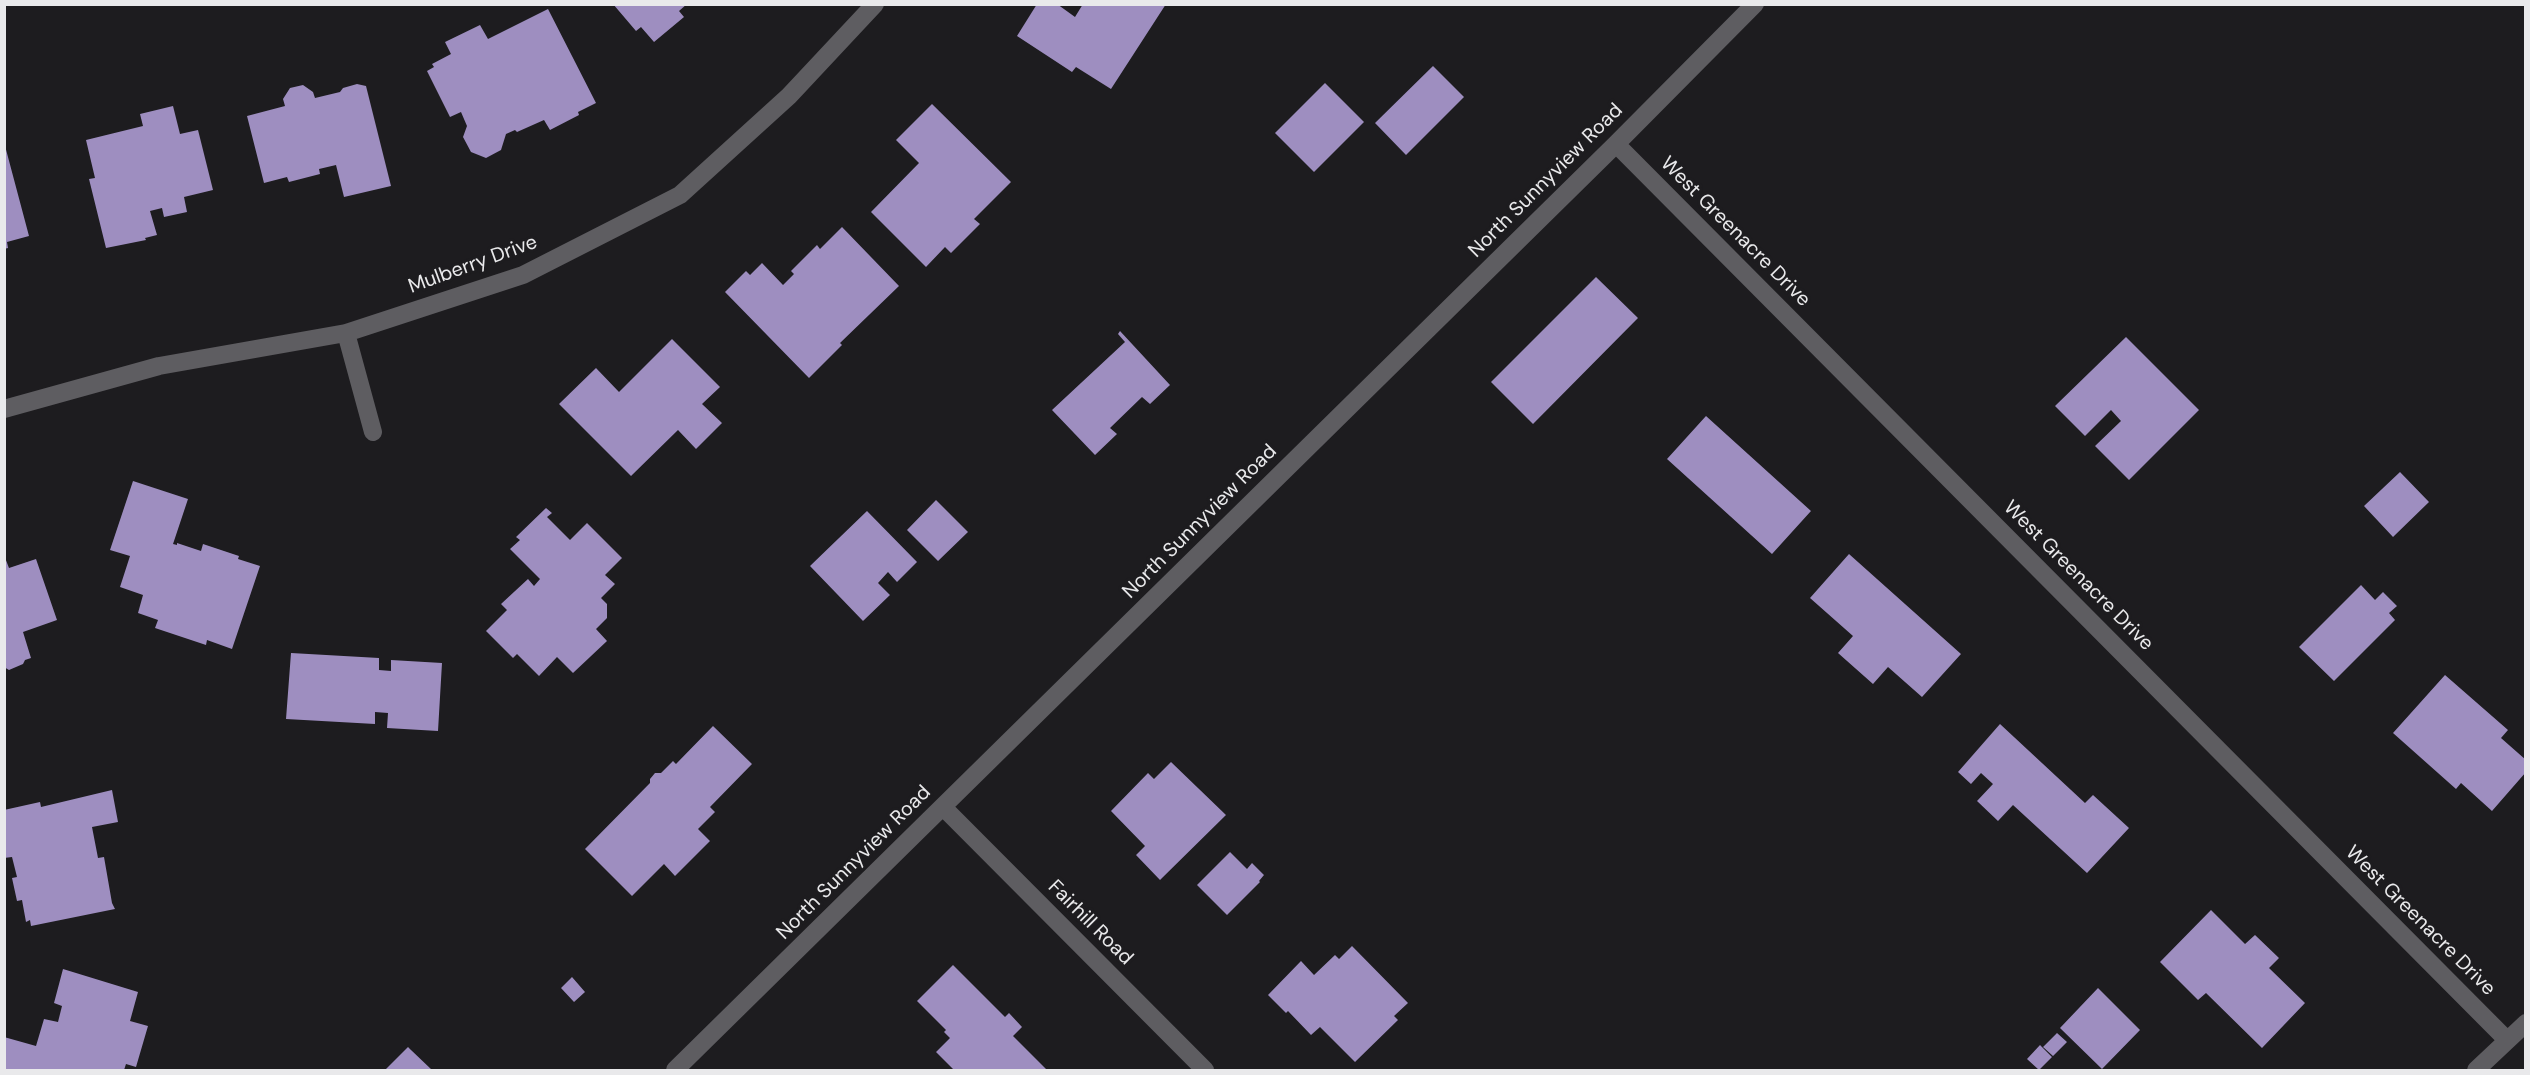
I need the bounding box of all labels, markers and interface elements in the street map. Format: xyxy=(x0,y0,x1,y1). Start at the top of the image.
street label: North Sunnyview Road xyxy=(1464,99,1628,263)
street label: West Greenacre Drive xyxy=(1655,152,1815,312)
street label: Mulberry Drive xyxy=(405,231,541,299)
street label: North Sunnyview Road xyxy=(1118,440,1282,604)
street label: West Greenacre Drive xyxy=(1998,496,2158,656)
street label: North Sunnyview Road xyxy=(772,781,936,945)
street label: West Greenacre Drive xyxy=(2340,841,2500,1001)
street label: Fairhill Road xyxy=(1043,876,1137,970)

